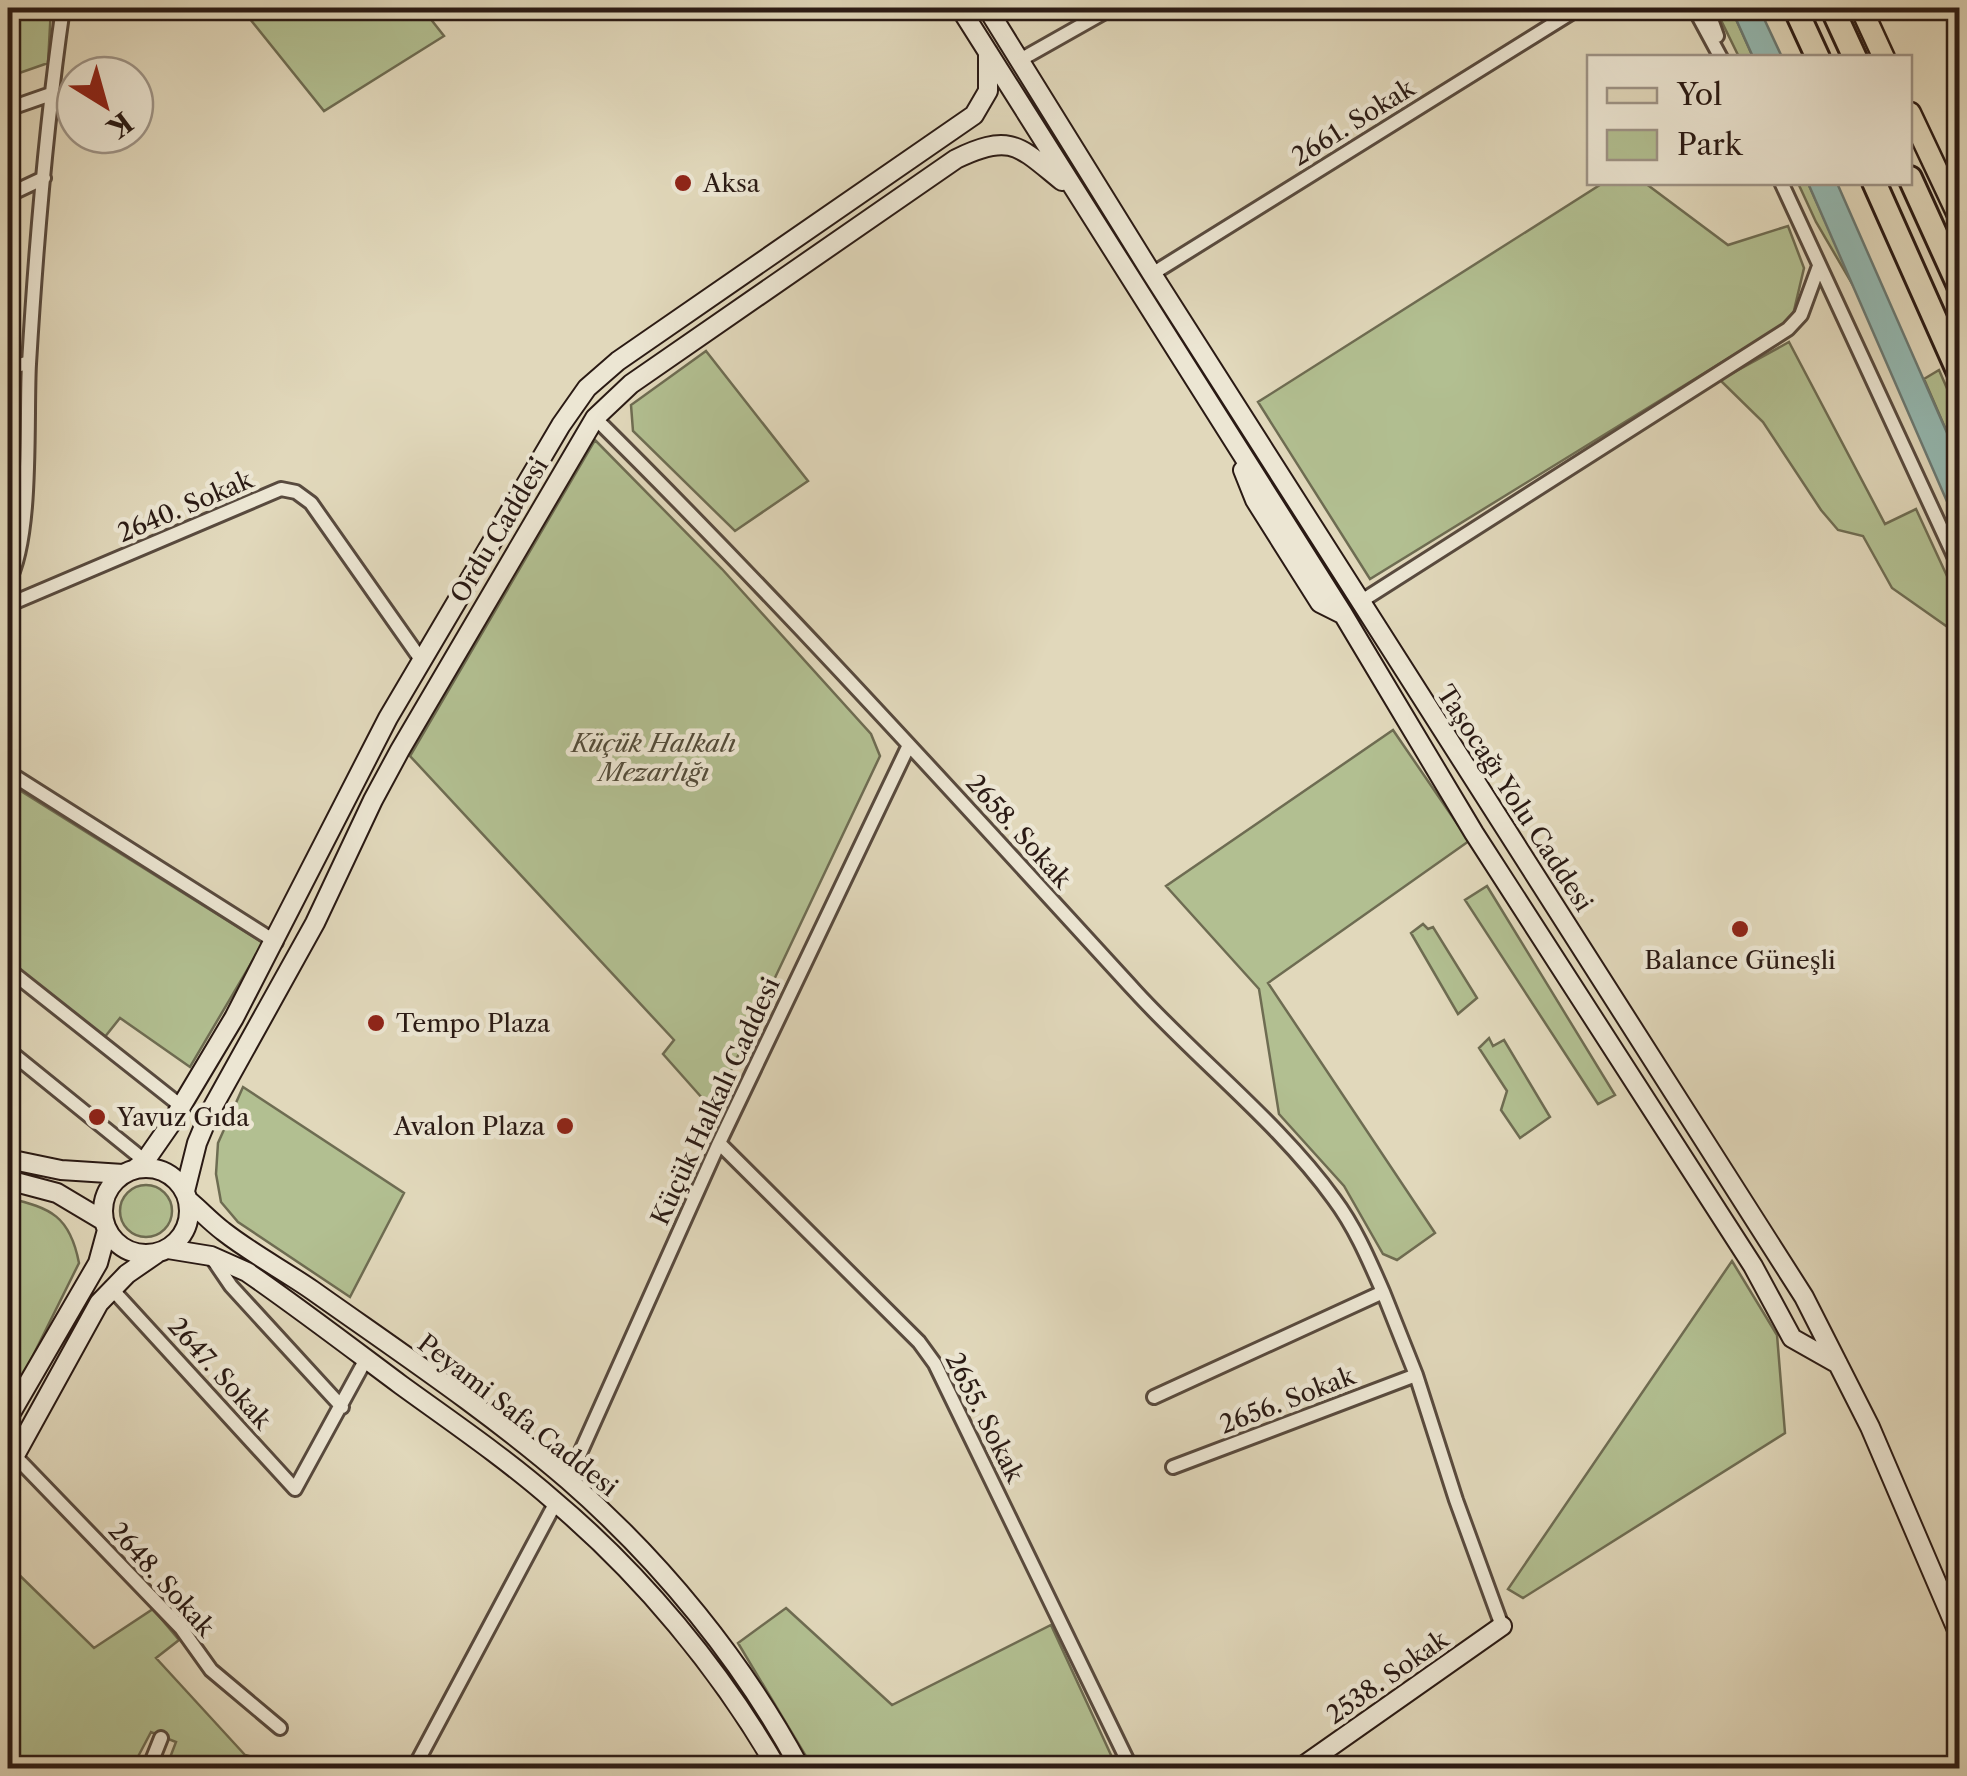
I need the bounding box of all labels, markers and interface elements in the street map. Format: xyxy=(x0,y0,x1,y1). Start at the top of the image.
north arrow xyxy=(55,55,155,155)
legend xyxy=(1587,55,1912,185)
street label: 2661. Sokak xyxy=(1286,72,1422,172)
text: Yol xyxy=(1676,76,1722,113)
text: K xyxy=(100,105,139,146)
text: Park xyxy=(1677,126,1744,163)
place label: Aksa xyxy=(702,168,761,199)
marker: Aksa xyxy=(672,172,694,194)
street label: Ordu Caddesi xyxy=(444,452,555,608)
street label: 2640. Sokak xyxy=(113,463,259,549)
street label: Taşocağı Yolu Caddesi xyxy=(1430,679,1600,918)
park label: Küçük Halkalı Mezarlığı xyxy=(570,728,736,788)
street label: 2658. Sokak xyxy=(959,768,1079,896)
marker: Balance Güneşli xyxy=(1729,918,1751,940)
place label: Balance Güneşli xyxy=(1644,945,1836,976)
street label: Küçük Halkalı Caddesi xyxy=(644,972,787,1230)
place label: Tempo Plaza xyxy=(396,1008,551,1039)
marker: Tempo Plaza xyxy=(365,1012,387,1034)
place label: Yavuz Gıda xyxy=(116,1102,250,1133)
marker: Yavuz Gıda xyxy=(86,1106,108,1128)
place label: Avalon Plaza xyxy=(393,1111,546,1142)
marker: Avalon Plaza xyxy=(554,1115,576,1137)
street label: 2647. Sokak xyxy=(161,1311,279,1437)
street label: Peyami Safa Caddesi xyxy=(412,1328,624,1503)
street label: 2655. Sokak xyxy=(939,1347,1031,1489)
street label: 2656. Sokak xyxy=(1215,1360,1361,1440)
street label: 2648. Sokak xyxy=(102,1516,222,1644)
street label: 2538. Sokak xyxy=(1320,1623,1455,1731)

